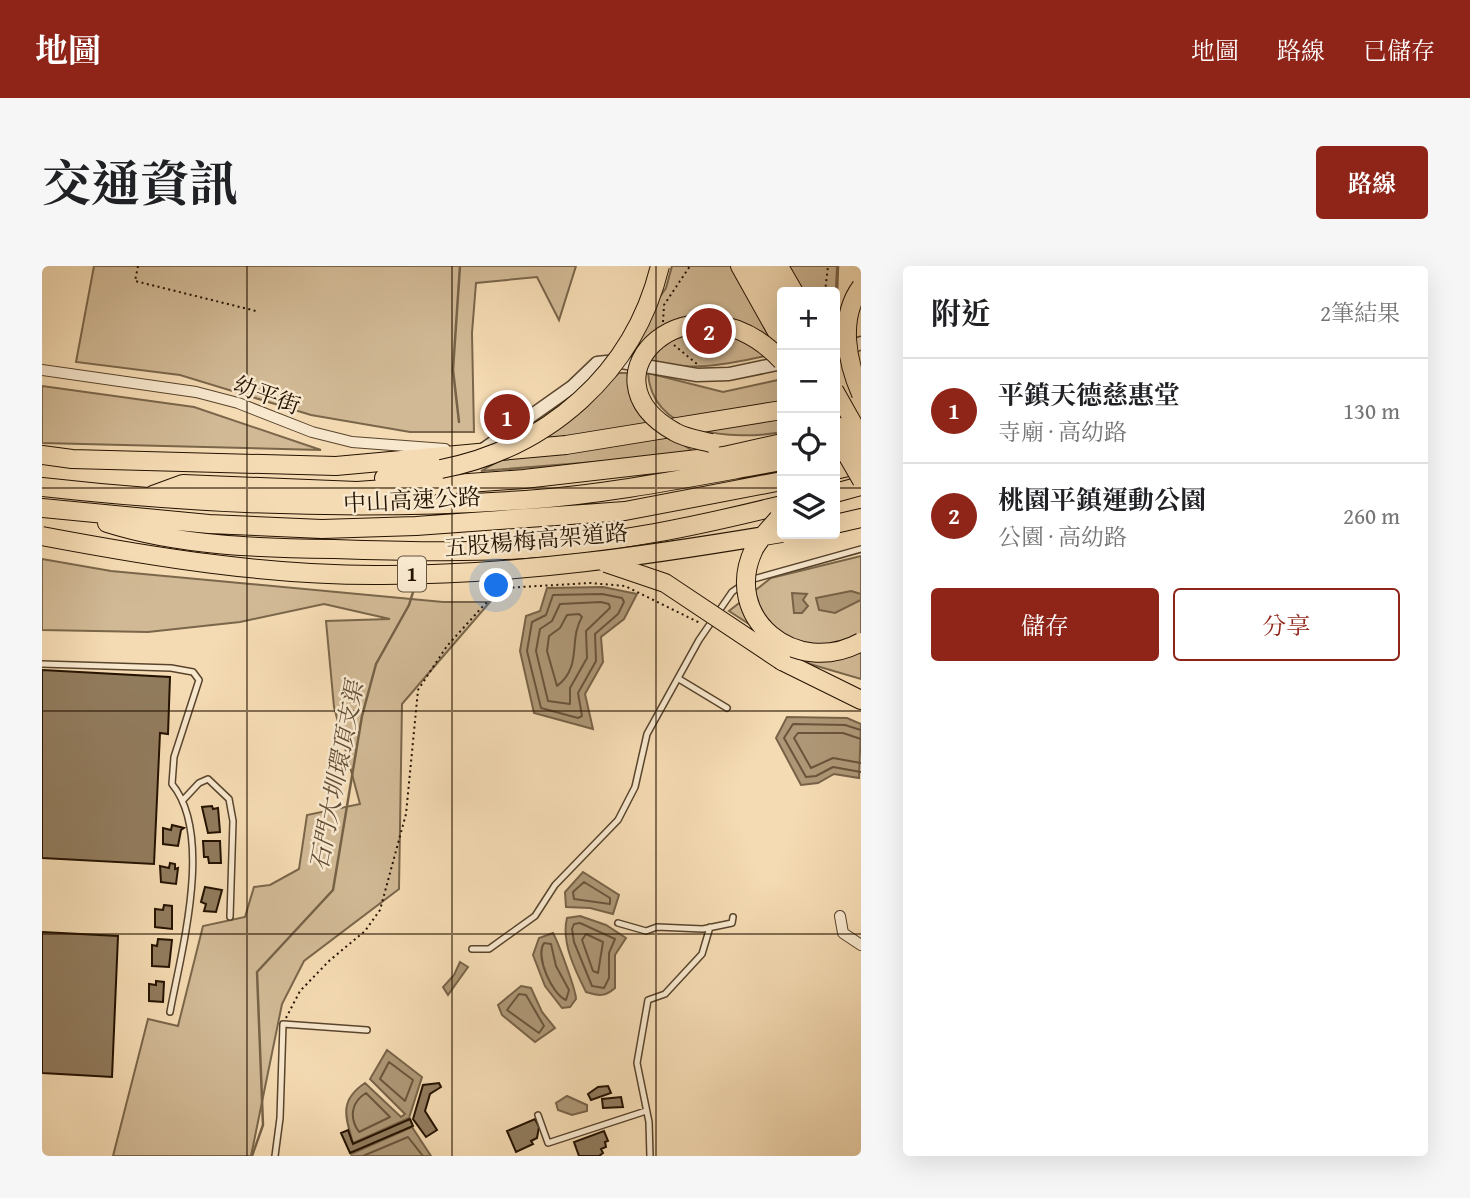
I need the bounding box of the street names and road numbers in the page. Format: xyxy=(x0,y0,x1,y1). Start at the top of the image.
street label: 幼平街 xyxy=(229,367,305,422)
street label: 中山高速公路 xyxy=(342,479,482,520)
street label: 五股楊梅高架道路 xyxy=(443,515,629,564)
road number: 1 xyxy=(398,556,426,592)

